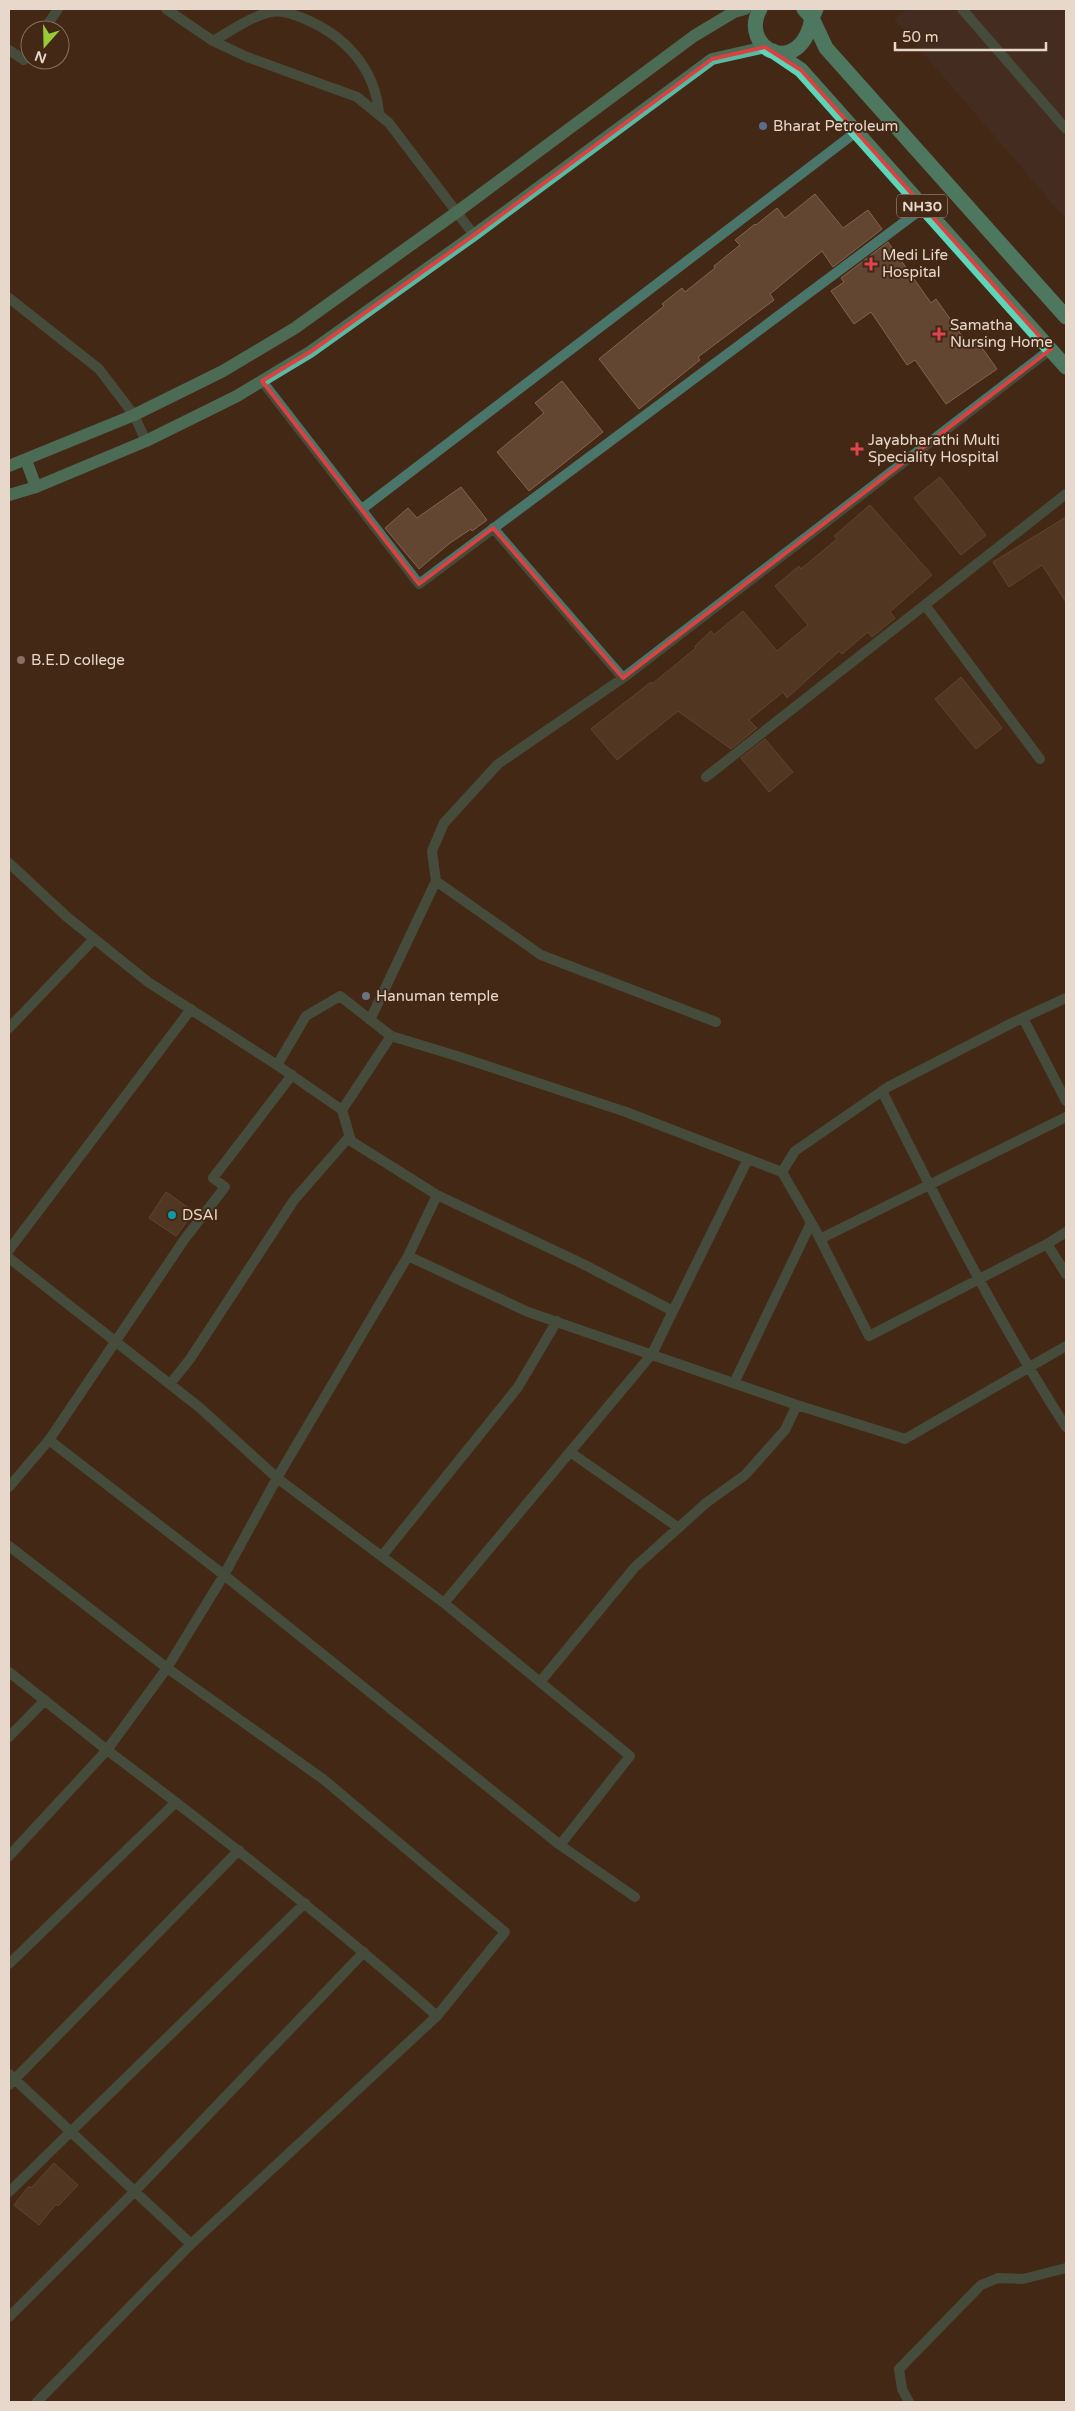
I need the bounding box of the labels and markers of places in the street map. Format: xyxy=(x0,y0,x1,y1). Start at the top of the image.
place label: Bharat Petroleum xyxy=(773,117,898,135)
marker: Bharat Petroleum xyxy=(757,120,769,132)
place label: Medi Life Hospital xyxy=(882,246,948,281)
marker: Medi Life Hospital xyxy=(864,257,878,271)
place label: Samatha Nursing Home xyxy=(950,316,1053,351)
marker: Samatha Nursing Home xyxy=(932,327,946,341)
place label: Jayabharathi Multi Speciality Hospital xyxy=(868,431,1000,466)
marker: Jayabharathi Multi Speciality Hospital xyxy=(850,442,864,456)
place label: B.E.D college xyxy=(31,651,125,669)
marker: B.E.D college xyxy=(15,654,27,666)
place label: Hanuman temple xyxy=(376,987,499,1005)
marker: Hanuman temple xyxy=(360,990,372,1002)
place label: DSAI xyxy=(182,1206,218,1224)
marker: DSAI xyxy=(166,1209,178,1221)

